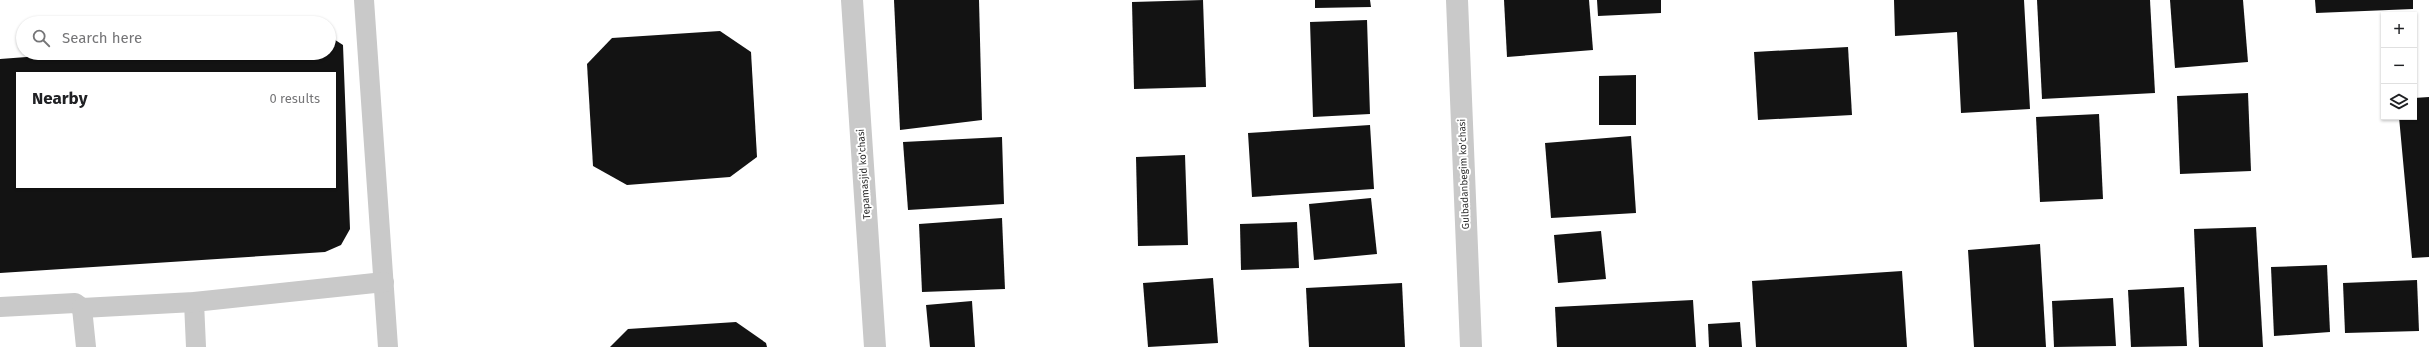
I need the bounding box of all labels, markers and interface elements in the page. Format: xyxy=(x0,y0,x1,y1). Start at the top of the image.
map controls xyxy=(2381,12,2417,120)
button: + xyxy=(2381,12,2417,48)
search box xyxy=(16,16,336,60)
icon: search xyxy=(30,27,52,49)
text: Search here xyxy=(62,29,142,47)
button: − xyxy=(2381,48,2417,84)
button: layers xyxy=(2381,84,2417,120)
text: Nearby xyxy=(32,88,87,109)
text: 0 results xyxy=(269,91,320,106)
street label: Gulbadanbegim ko'chasi xyxy=(1456,118,1472,229)
street label: Tepamasjid ko'chasi xyxy=(855,128,873,220)

